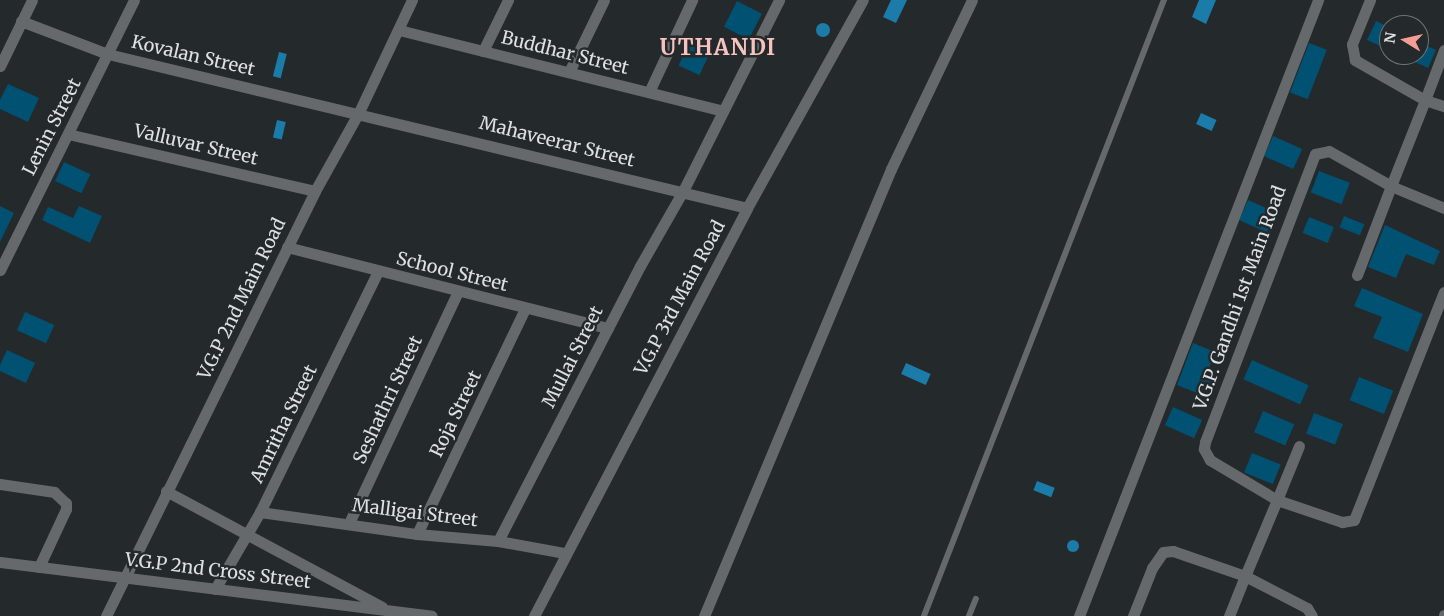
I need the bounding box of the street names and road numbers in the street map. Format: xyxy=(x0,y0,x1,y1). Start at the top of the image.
street label: Buddhar Street xyxy=(499,27,631,79)
street label: Kovalan Street xyxy=(129,31,257,81)
street label: Lenin Street xyxy=(18,75,86,179)
street label: Mahaveerar Street xyxy=(477,112,637,172)
street label: Valluvar Street xyxy=(132,120,260,170)
street label: V.G.P. Gandhi 1st Main Road xyxy=(1189,183,1291,413)
street label: V.G.P 2nd Main Road xyxy=(194,215,290,383)
street label: V.G.P 3rd Main Road xyxy=(630,217,730,379)
street label: School Street xyxy=(394,248,510,296)
street label: Mullai Street xyxy=(538,303,608,411)
street label: Seshathri Street xyxy=(349,332,427,468)
street label: Amritha Street xyxy=(246,362,322,486)
street label: Roja Street xyxy=(426,367,486,461)
street label: Malligai Street xyxy=(351,495,479,531)
street label: V.G.P 2nd Cross Street xyxy=(124,549,312,593)

